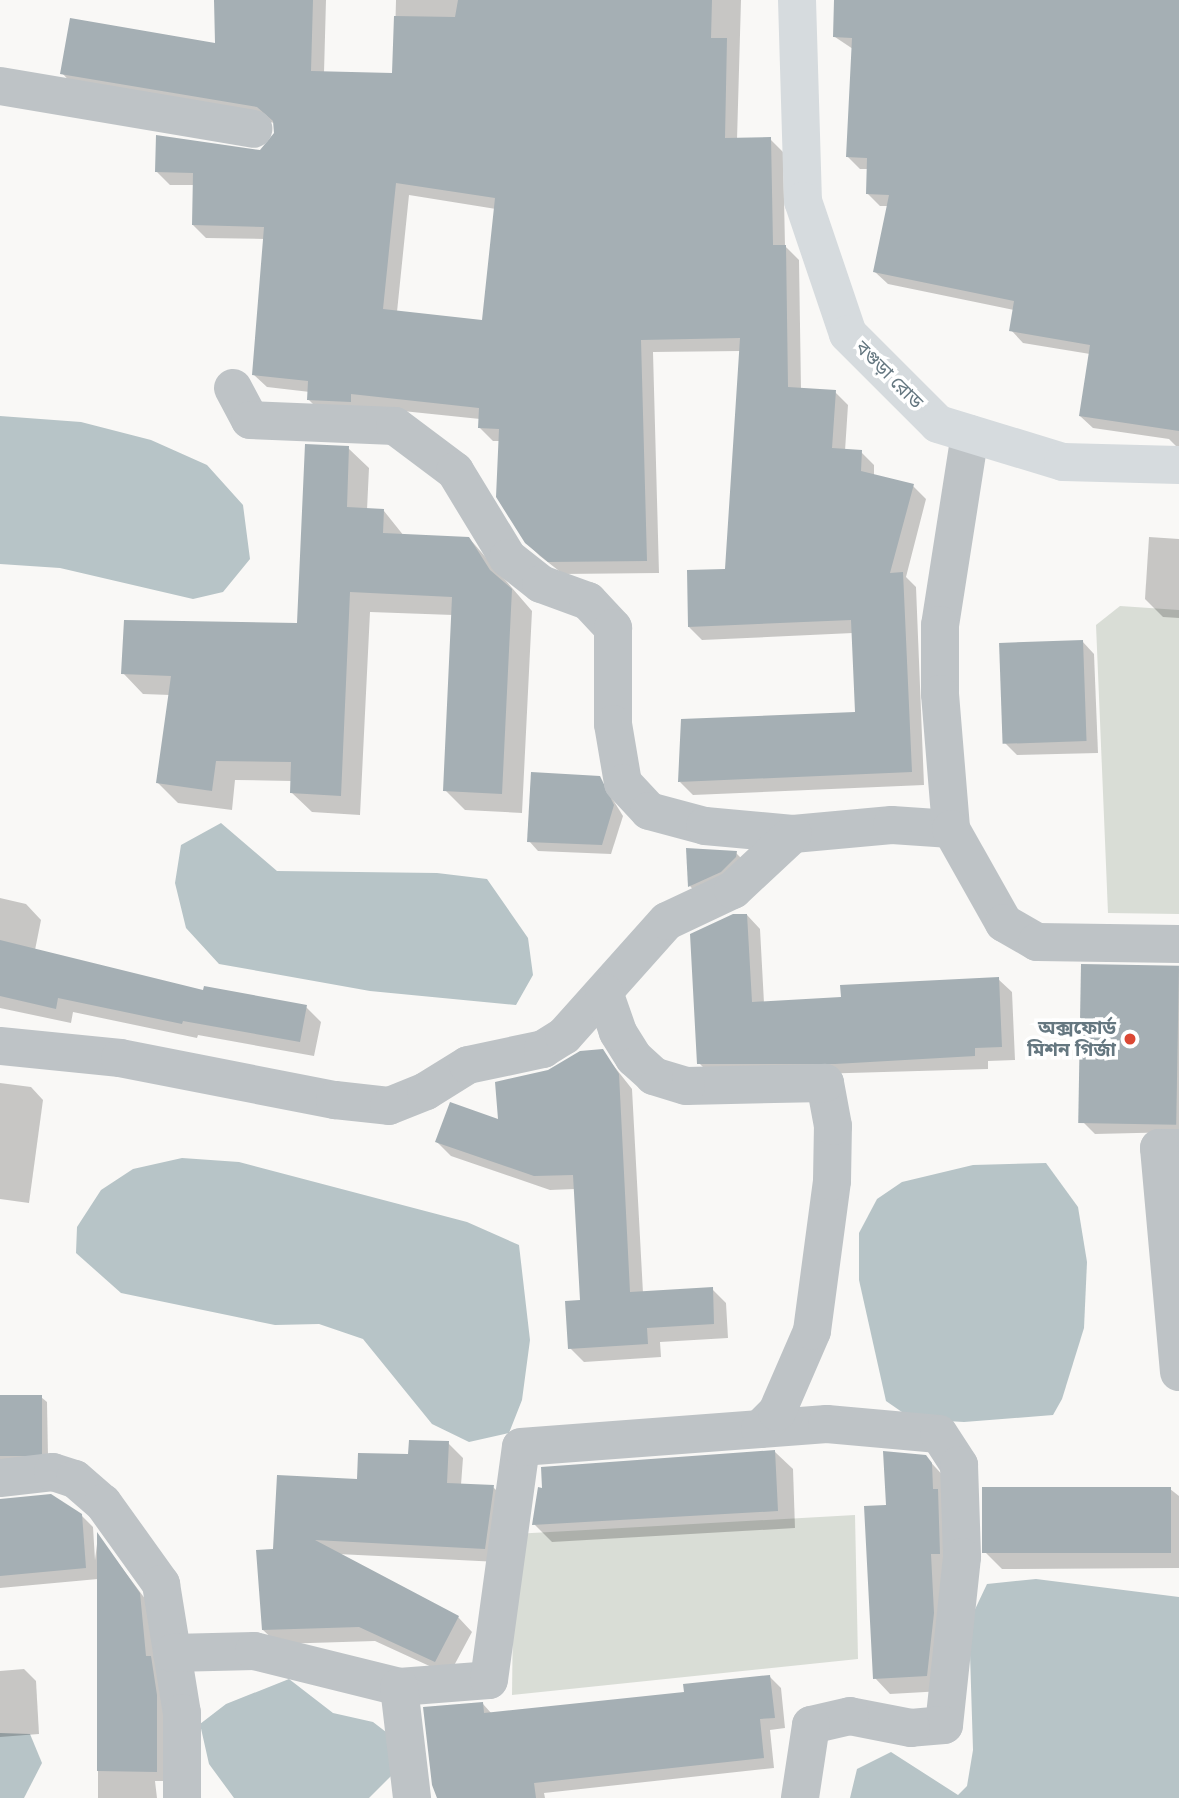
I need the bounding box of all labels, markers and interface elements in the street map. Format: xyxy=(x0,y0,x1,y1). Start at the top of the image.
street label: বগুড়া রোড xyxy=(850,336,928,414)
place label: অক্সফোর্ড মিশন গির্জা xyxy=(1027,1017,1116,1061)
marker: অক্সফোর্ড মিশন গির্জা xyxy=(1122,1031,1138,1047)

